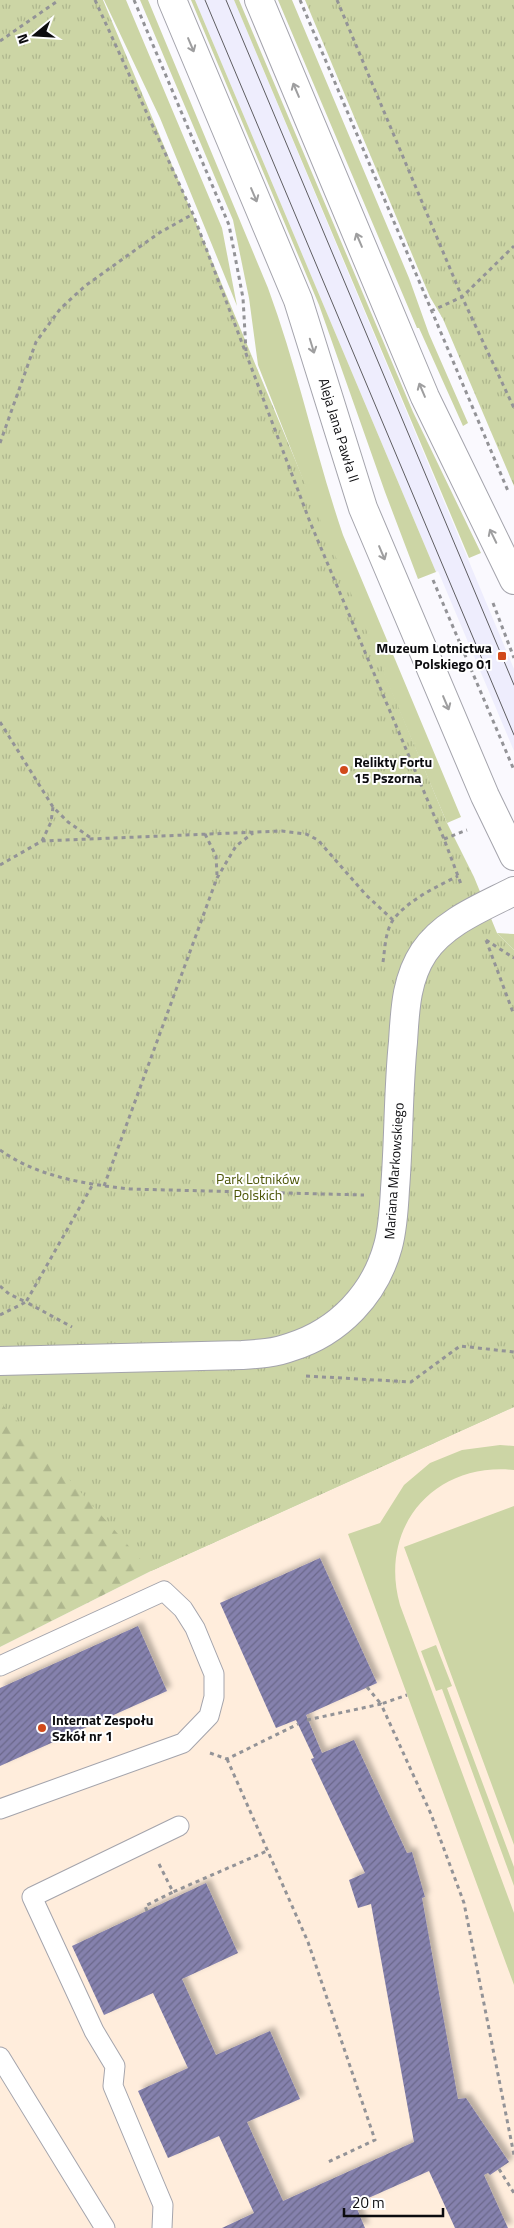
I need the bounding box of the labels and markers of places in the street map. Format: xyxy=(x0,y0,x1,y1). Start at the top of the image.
place label: Muzeum Lotnictwa Polskiego 01 xyxy=(376,637,492,674)
marker: Muzeum Lotnictwa Polskiego 01 xyxy=(496,650,508,662)
place label: Relikty Fortu 15 Pszorna xyxy=(354,751,432,788)
marker: Relikty Fortu 15 Pszorna xyxy=(338,764,350,776)
place label: Internat Zespołu Szkół nr 1 xyxy=(52,1709,154,1746)
marker: Internat Zespołu Szkół nr 1 xyxy=(36,1722,48,1734)

